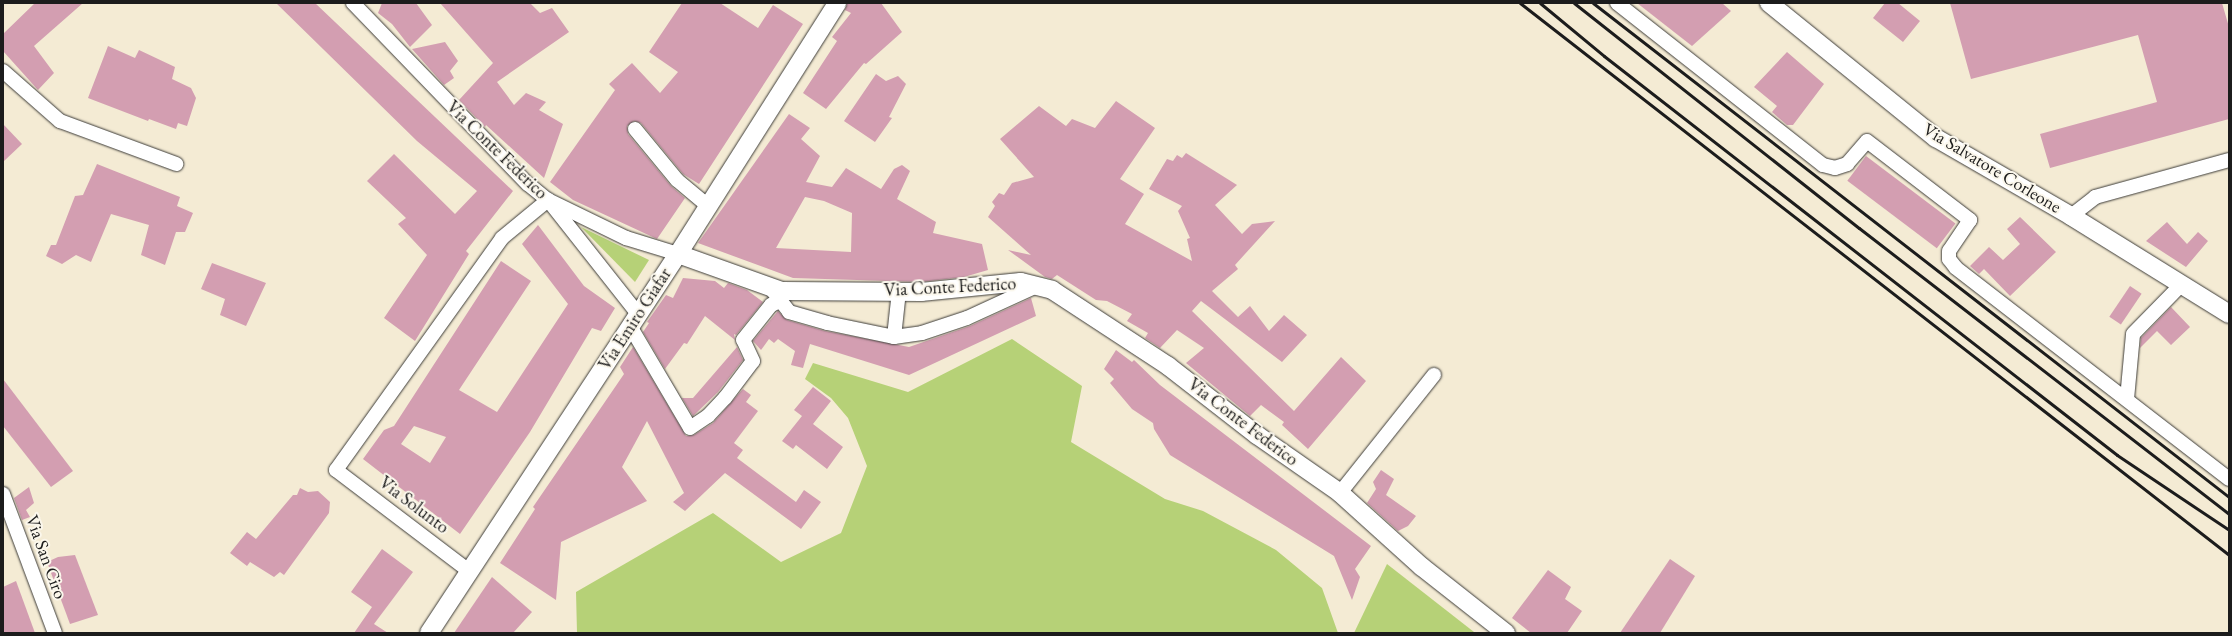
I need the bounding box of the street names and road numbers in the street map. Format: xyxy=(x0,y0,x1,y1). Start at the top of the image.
street label: Via Conte Federico xyxy=(442,96,552,204)
street label: Via Salvatore Corleone xyxy=(1919,118,2065,218)
street label: Via Emiro Giafar xyxy=(594,264,676,374)
street label: Via Conte Federico xyxy=(883,273,1017,301)
street label: Via Conte Federico xyxy=(1184,374,1302,470)
street label: Via Solunto xyxy=(375,472,453,538)
street label: Via San Ciro xyxy=(21,512,71,602)

